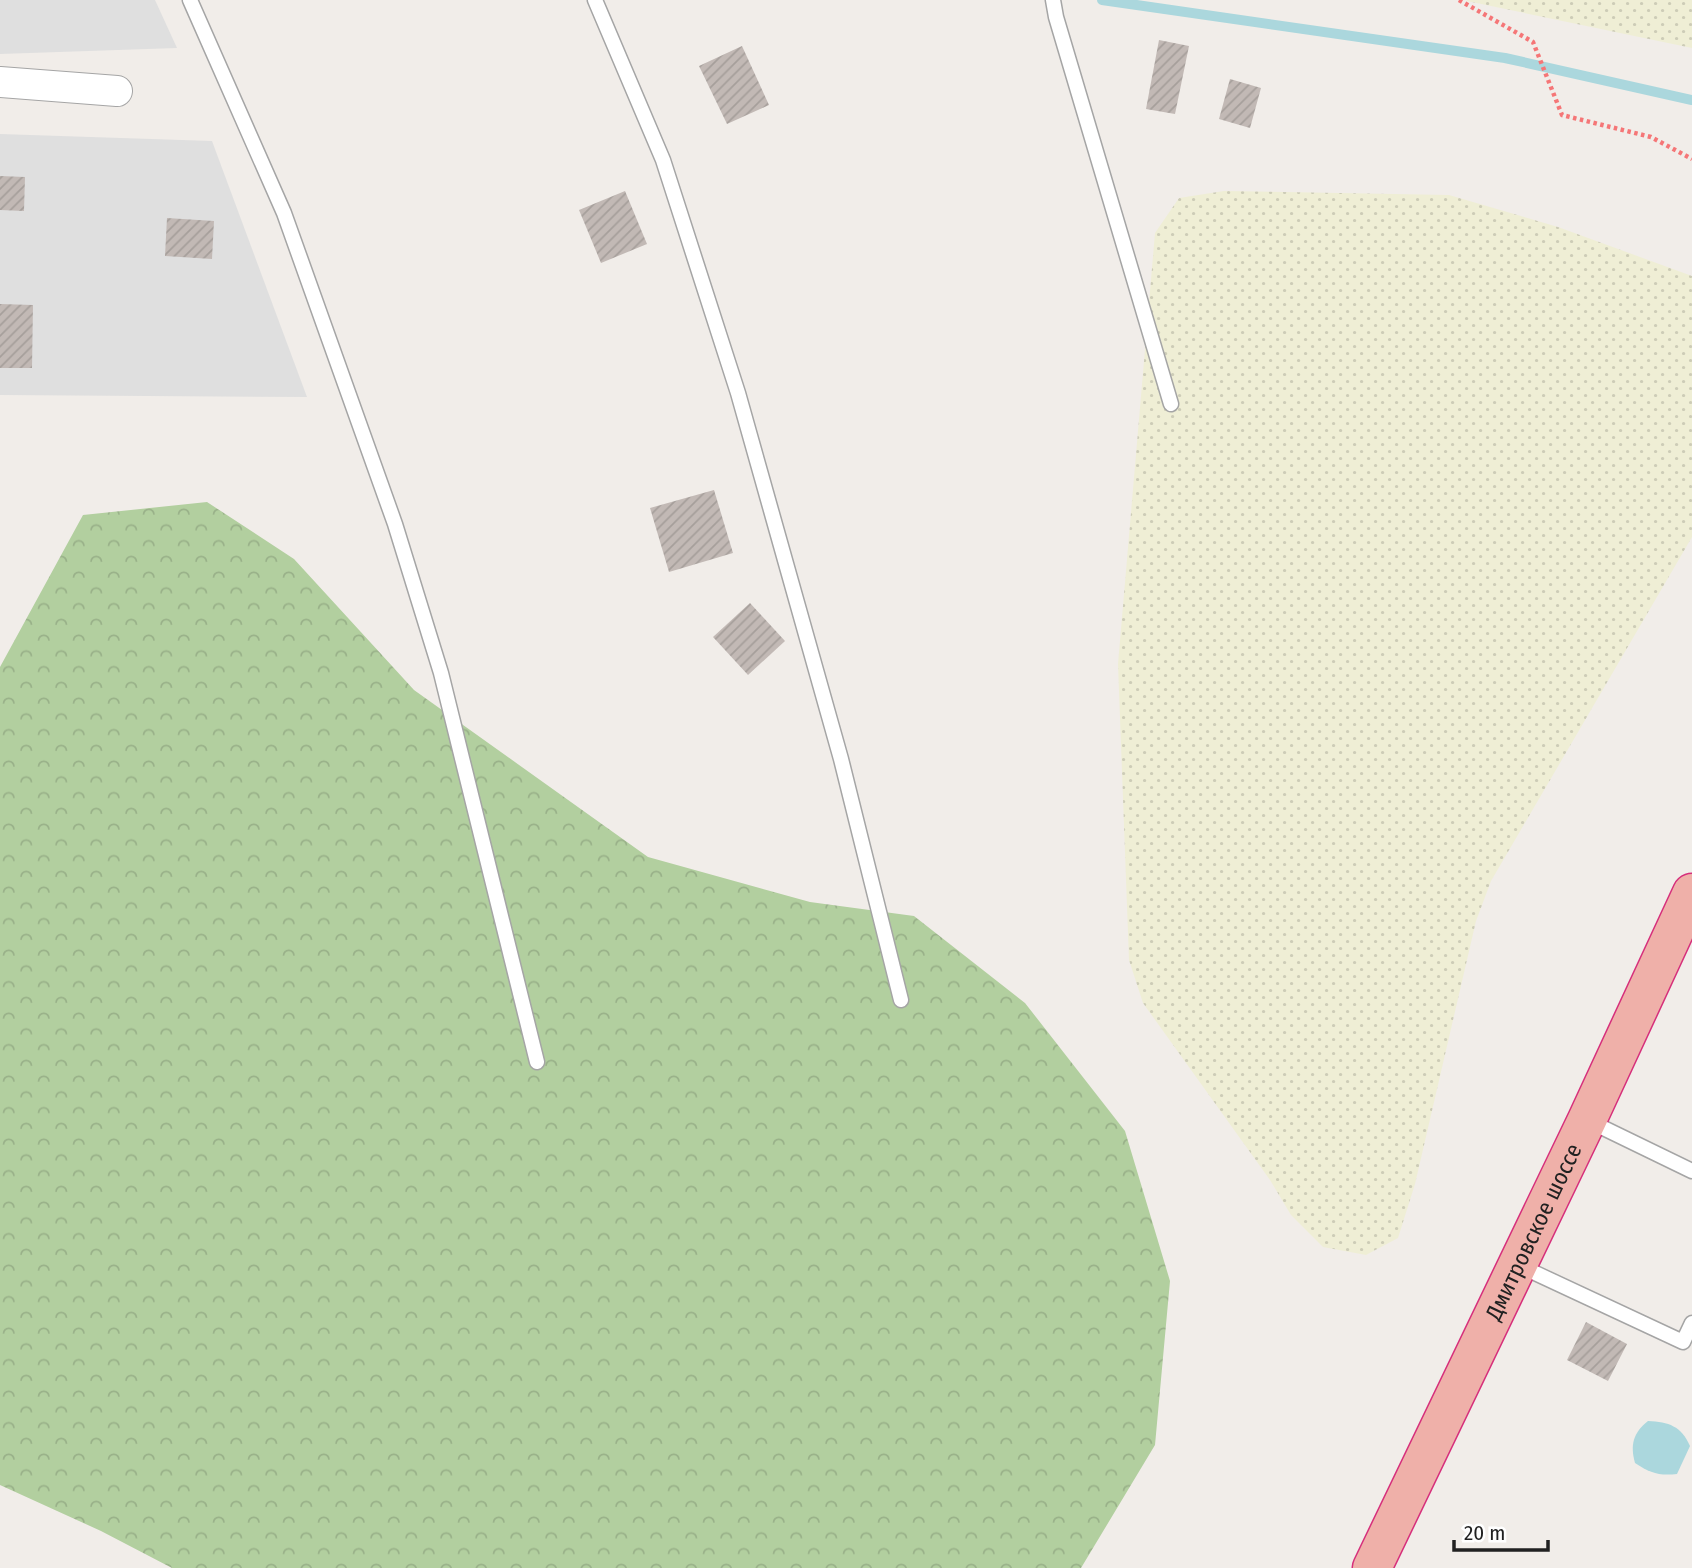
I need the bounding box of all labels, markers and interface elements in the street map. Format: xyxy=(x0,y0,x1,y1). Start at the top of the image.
street label: Дмитровское шоссе xyxy=(1479,1139,1588,1325)
scale bar xyxy=(1454,1508,1548,1552)
text: 20 m xyxy=(1464,1520,1505,1546)

